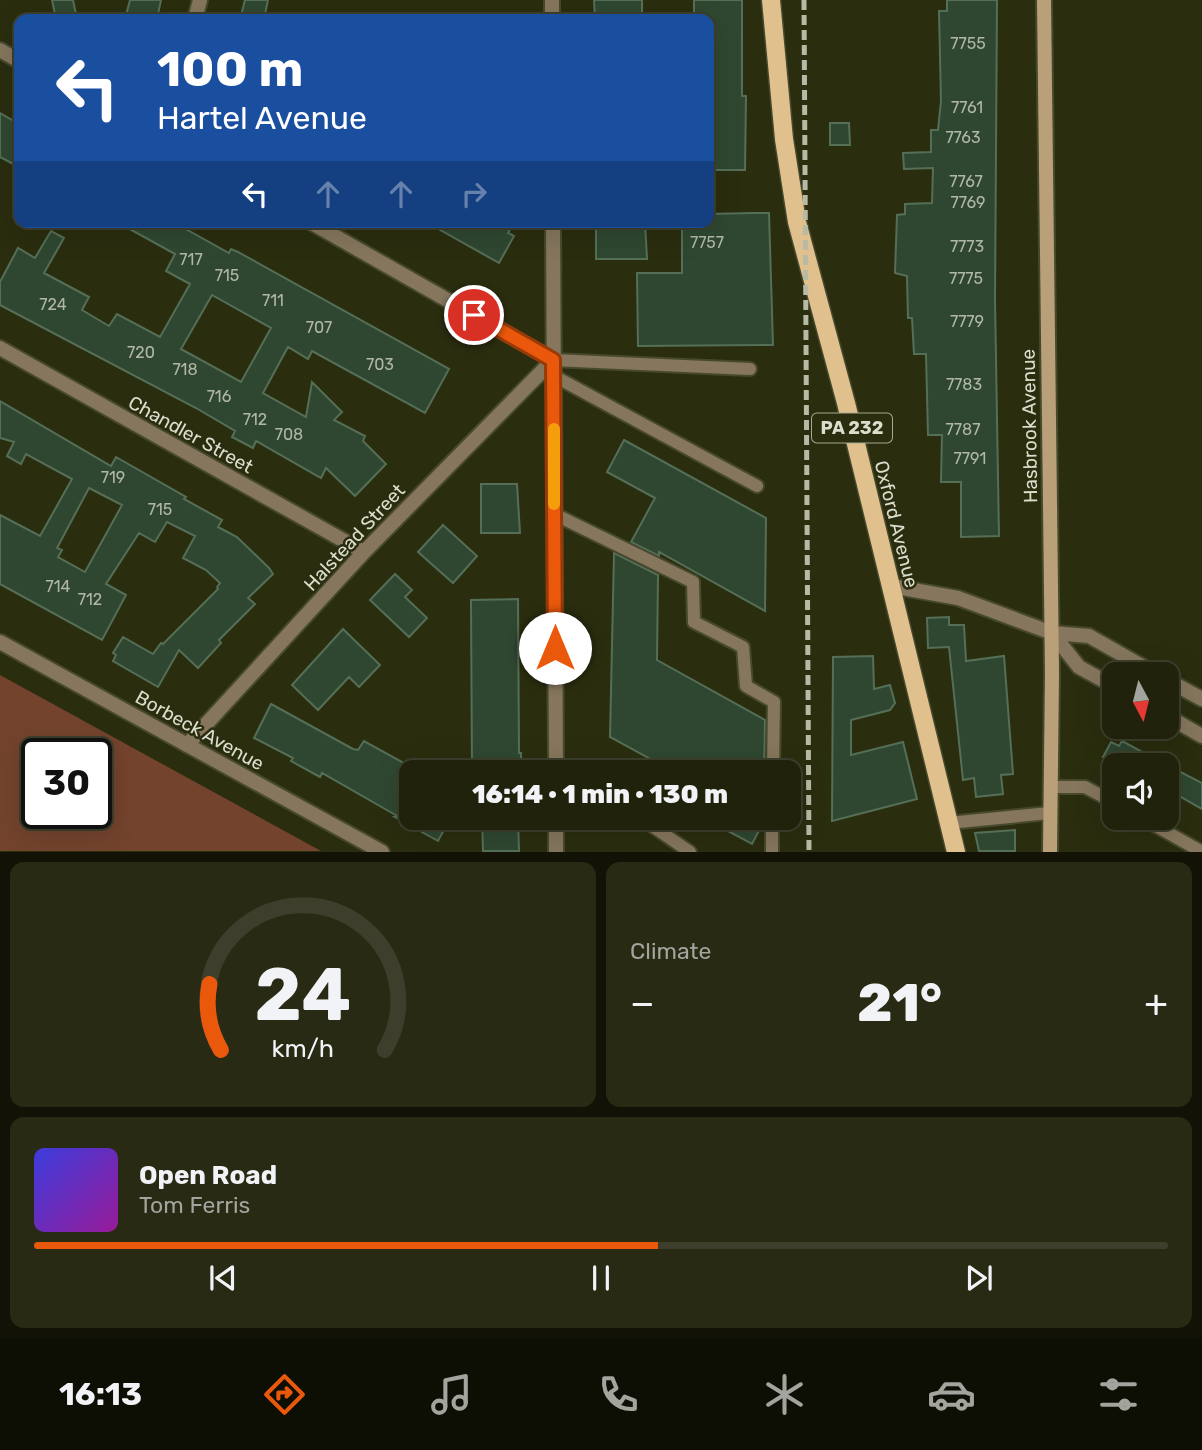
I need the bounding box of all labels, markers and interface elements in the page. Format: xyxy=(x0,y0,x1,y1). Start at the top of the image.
house number: 7755 xyxy=(950,34,986,53)
text: 100 m xyxy=(157,40,303,98)
icon: left xyxy=(42,42,133,133)
house number: 7761 xyxy=(951,98,983,117)
text: Hartel Avenue xyxy=(157,99,367,137)
house number: 7763 xyxy=(945,128,981,147)
house number: 7767 xyxy=(949,172,983,191)
icon: left xyxy=(236,175,274,213)
icon: ahead xyxy=(309,175,347,213)
icon: ahead xyxy=(382,175,420,213)
icon: right xyxy=(455,175,493,213)
house number: 7769 xyxy=(950,193,986,212)
house number: 7757 xyxy=(690,233,724,252)
house number: 7773 xyxy=(950,237,984,256)
house number: 717 xyxy=(179,250,203,269)
house number: 715 xyxy=(215,266,239,285)
house number: 7775 xyxy=(949,269,983,288)
pin xyxy=(444,285,504,345)
house number: 711 xyxy=(262,291,284,310)
house number: 724 xyxy=(39,295,67,314)
icon: arrive xyxy=(455,296,493,334)
house number: 7779 xyxy=(950,312,984,331)
house number: 707 xyxy=(306,318,332,337)
house number: 720 xyxy=(127,343,155,362)
street label: Hasbrook Avenue xyxy=(1017,349,1042,503)
house number: 703 xyxy=(366,355,394,374)
house number: 718 xyxy=(172,360,198,379)
house number: 7783 xyxy=(946,375,982,394)
house number: 716 xyxy=(207,387,232,406)
street label: Chandler Street xyxy=(124,391,258,479)
house number: 712 xyxy=(243,410,267,429)
road number: PA 232 xyxy=(812,414,892,442)
house number: 7787 xyxy=(946,420,980,439)
house number: 708 xyxy=(275,425,303,444)
house number: 7791 xyxy=(954,449,986,468)
street label: Oxford Avenue xyxy=(870,458,923,590)
house number: 719 xyxy=(101,468,125,487)
street label: Halstead Street xyxy=(299,479,410,596)
house number: 715 xyxy=(148,500,172,519)
house number: 714 xyxy=(46,577,71,596)
house number: 712 xyxy=(78,590,102,609)
position arrow xyxy=(518,611,592,685)
north arrow xyxy=(1102,662,1180,738)
map controls xyxy=(1102,662,1179,830)
street label: Borbeck Avenue xyxy=(131,686,268,775)
speed limit sign: 30 xyxy=(21,738,112,829)
button: sound xyxy=(1102,753,1179,830)
text: 16:14 · 1 min · 130 m xyxy=(472,779,728,810)
text: Climate xyxy=(630,937,711,965)
text: 24 xyxy=(255,953,351,1039)
text: 21° xyxy=(857,972,942,1034)
text: − xyxy=(630,980,655,1026)
text: + xyxy=(1144,980,1168,1026)
text: km/h xyxy=(272,1034,334,1063)
text: Open Road xyxy=(139,1160,277,1191)
text: Tom Ferris xyxy=(139,1191,250,1219)
icon: previous xyxy=(204,1259,242,1297)
icon: pause xyxy=(582,1259,620,1297)
icon: next xyxy=(960,1259,998,1297)
icon: directions xyxy=(260,1370,309,1419)
icon: music xyxy=(427,1370,476,1419)
icon: phone xyxy=(594,1370,643,1419)
icon: climate xyxy=(760,1370,809,1419)
icon: car xyxy=(927,1370,976,1419)
icon: filters xyxy=(1094,1370,1143,1419)
text: 16:13 xyxy=(59,1375,142,1413)

